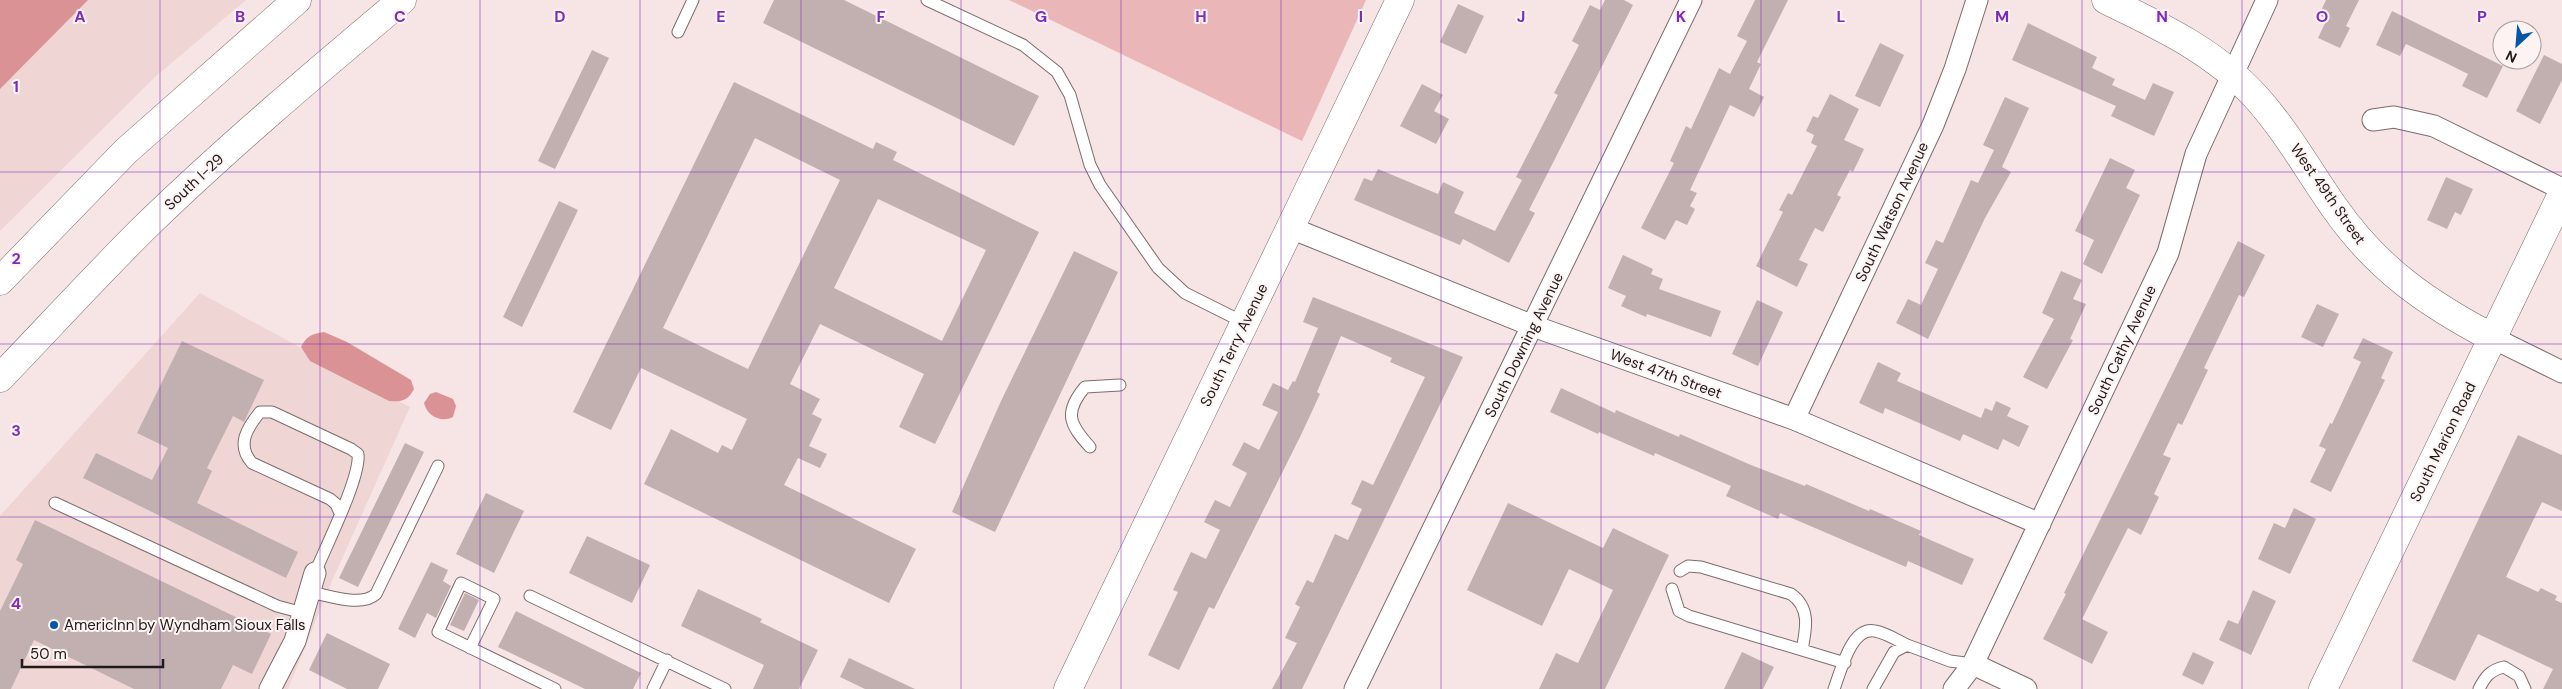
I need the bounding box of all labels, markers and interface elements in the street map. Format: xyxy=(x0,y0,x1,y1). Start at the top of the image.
text: A xyxy=(74,6,86,27)
text: B xyxy=(235,6,245,27)
text: C xyxy=(394,6,406,27)
text: D xyxy=(554,6,566,27)
text: E xyxy=(716,6,726,27)
text: F xyxy=(877,6,886,27)
text: G xyxy=(1035,6,1047,27)
text: H xyxy=(1195,6,1207,27)
text: I xyxy=(1359,6,1363,27)
text: J xyxy=(1517,6,1525,27)
text: K xyxy=(1676,6,1687,27)
text: L xyxy=(1837,6,1846,27)
text: M xyxy=(1995,6,2009,27)
text: N xyxy=(2156,6,2168,27)
text: O xyxy=(2316,6,2328,27)
text: P xyxy=(2477,6,2487,27)
north arrow xyxy=(2492,20,2542,70)
text: N xyxy=(2503,46,2520,67)
text: 1 xyxy=(13,76,19,97)
street label: South Watson Avenue xyxy=(1851,139,1933,285)
street label: West 49th Street xyxy=(2286,140,2370,249)
street label: South I-29 xyxy=(160,149,228,215)
text: 2 xyxy=(11,248,21,269)
street label: South Downing Avenue xyxy=(1480,269,1568,421)
street label: South Terry Avenue xyxy=(1195,280,1273,410)
street label: South Cathy Avenue xyxy=(2083,282,2161,418)
street label: West 47th Street xyxy=(1607,345,1725,404)
street label: South Marion Road xyxy=(2405,379,2481,505)
text: 3 xyxy=(11,420,21,441)
text: 4 xyxy=(11,593,21,614)
place label: AmericInn by Wyndham Sioux Falls xyxy=(64,615,306,635)
marker: AmericInn by Wyndham Sioux Falls xyxy=(48,619,60,631)
scale bar xyxy=(22,636,164,668)
text: 50 m xyxy=(30,644,67,664)

